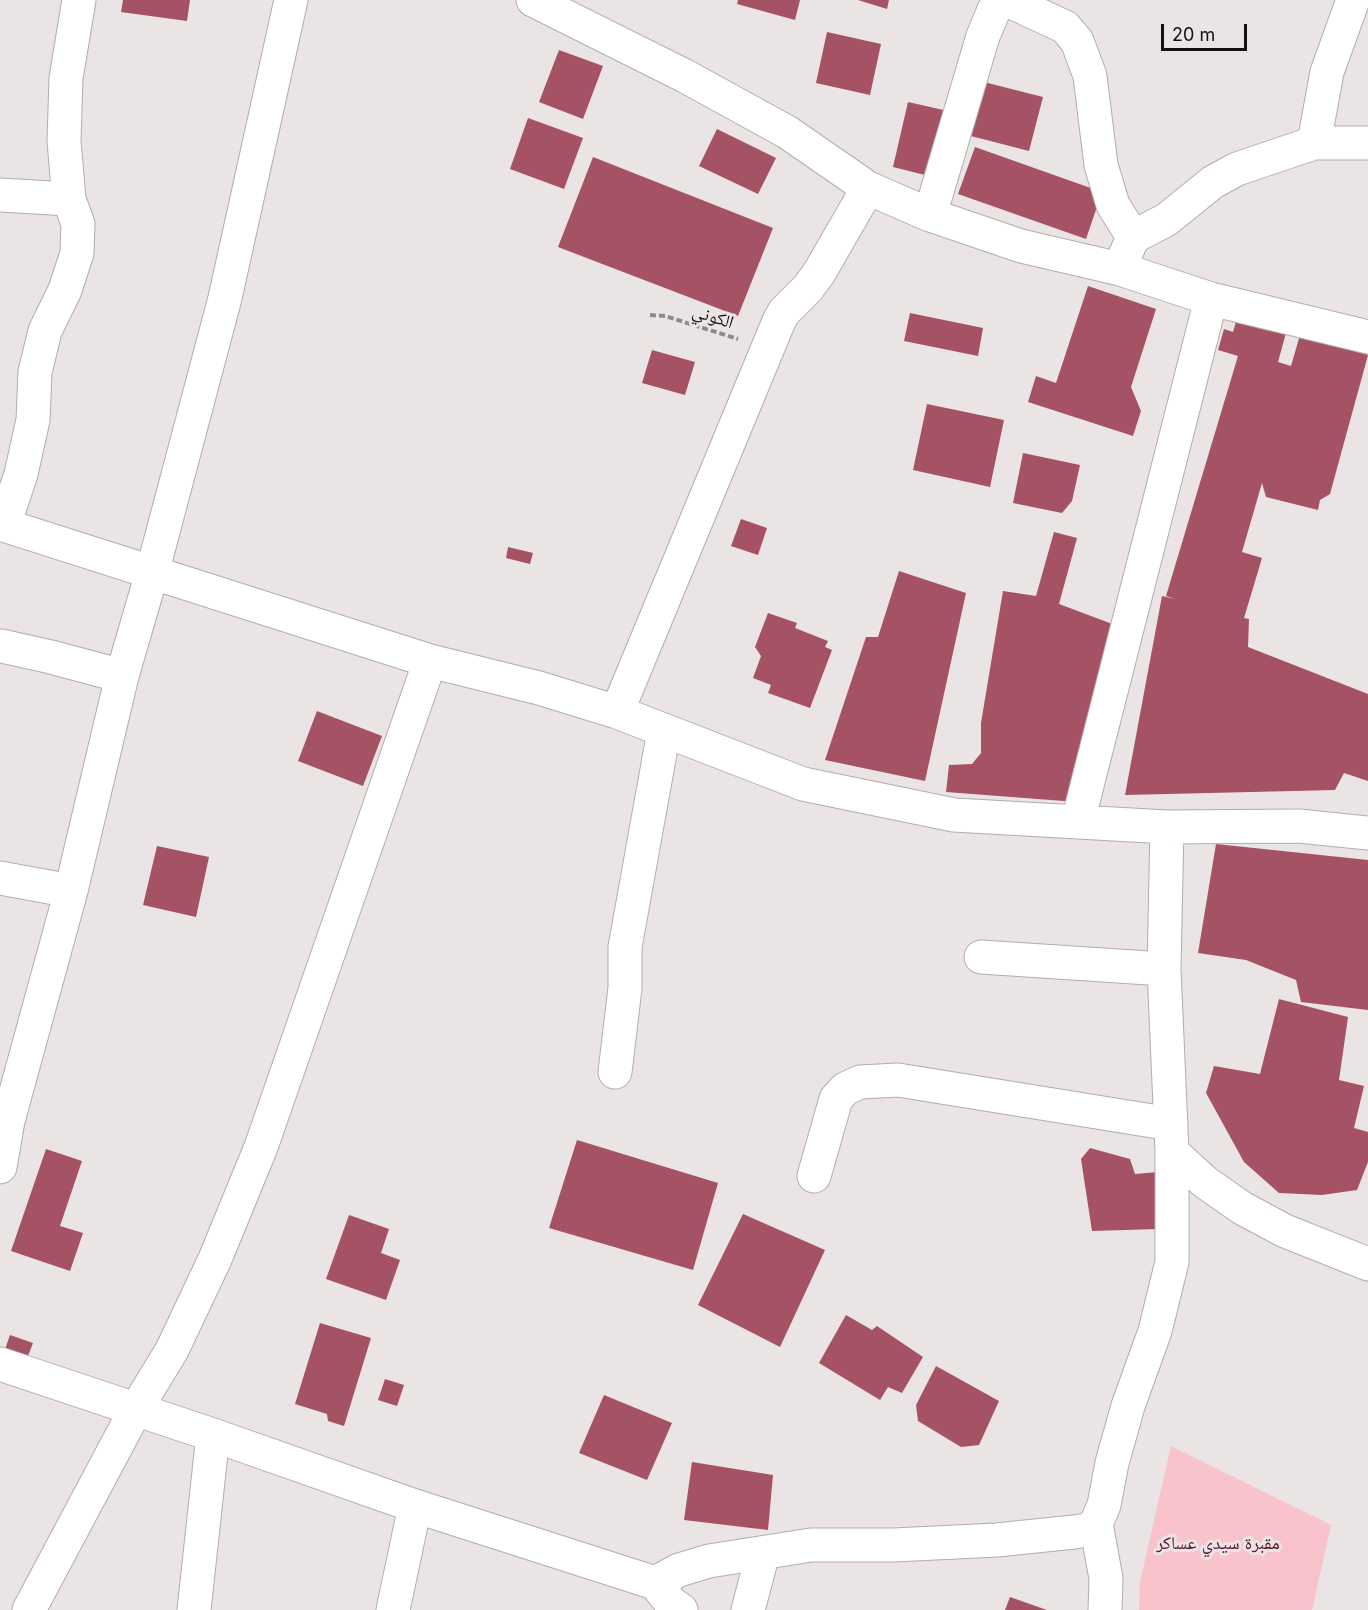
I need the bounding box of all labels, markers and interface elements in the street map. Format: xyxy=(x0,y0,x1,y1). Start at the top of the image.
scale bar xyxy=(1164,12,1250,50)
text: 20 m xyxy=(1172,24,1215,45)
street label: الكوني xyxy=(690,300,736,334)
park label: مقبرة سيدي عساكر xyxy=(1156,1533,1280,1555)

